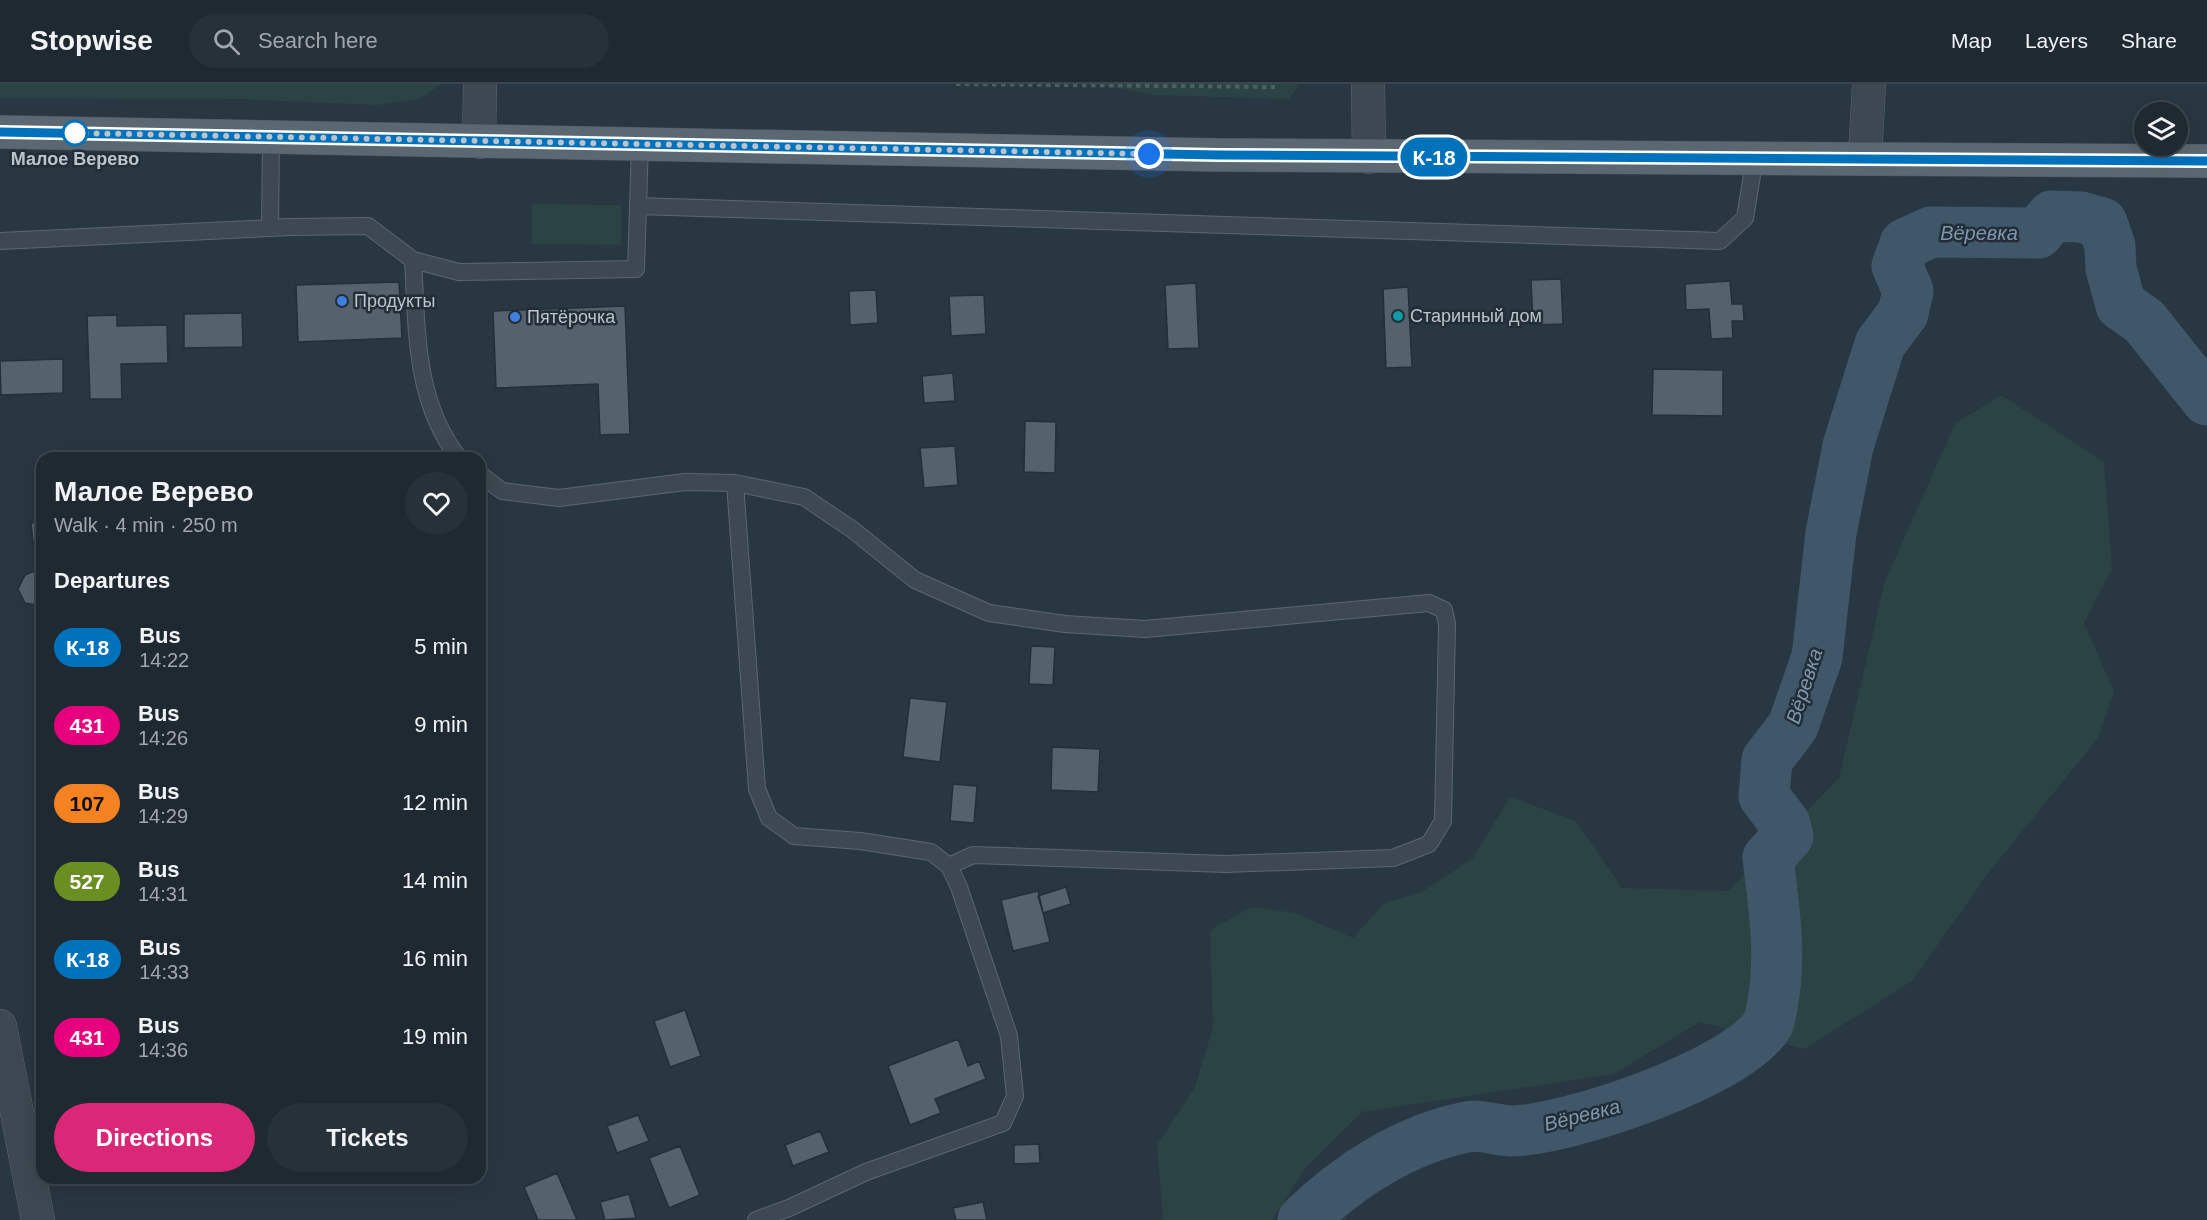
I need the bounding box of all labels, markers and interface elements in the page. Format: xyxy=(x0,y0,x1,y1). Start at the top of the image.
search box xyxy=(189,14,609,68)
text: Stopwise xyxy=(30,25,153,56)
icon: search xyxy=(210,25,243,58)
text: Search here xyxy=(258,28,378,53)
text: Map xyxy=(1951,29,1992,52)
text: Layers xyxy=(2025,29,2088,52)
text: Share xyxy=(2121,29,2177,52)
map controls xyxy=(2134,102,2188,156)
button: layers xyxy=(2134,102,2188,156)
marker: Малое Верево xyxy=(62,120,88,146)
line badge: К-18 xyxy=(1392,138,1476,176)
your location xyxy=(1134,139,1164,169)
text: К-18 xyxy=(1412,146,1456,169)
place label: Малое Верево xyxy=(11,149,139,169)
water label: Вёревка xyxy=(1940,222,2018,244)
place label: Продукты xyxy=(354,291,435,311)
marker: Продукты xyxy=(335,294,349,308)
place label: Старинный дом xyxy=(1410,306,1542,326)
place label: Пятёрочка xyxy=(527,307,616,327)
marker: Старинный дом xyxy=(1391,309,1405,323)
marker: Пятёрочка xyxy=(508,310,522,324)
button: heart xyxy=(405,472,468,535)
text: Малое Верево xyxy=(54,476,254,507)
text: Walk · 4 min · 250 m xyxy=(54,514,238,536)
text: Departures xyxy=(54,568,170,593)
text: Bus xyxy=(139,623,181,648)
text: 5 min xyxy=(414,634,468,659)
text: К-18 xyxy=(66,636,109,659)
water label: Вёревка xyxy=(1782,646,1826,726)
text: 14:22 xyxy=(139,649,189,671)
text: Bus xyxy=(138,701,180,726)
text: 9 min xyxy=(414,712,468,737)
text: 431 xyxy=(69,714,105,737)
text: 14:26 xyxy=(138,727,188,749)
text: Bus xyxy=(138,779,180,804)
text: 12 min xyxy=(402,790,468,815)
text: 107 xyxy=(69,792,105,815)
text: 14:29 xyxy=(138,805,188,827)
text: Bus xyxy=(138,857,180,882)
text: 14 min xyxy=(402,868,468,893)
text: 527 xyxy=(69,870,105,893)
text: 14:31 xyxy=(138,883,188,905)
text: Bus xyxy=(139,935,181,960)
text: 16 min xyxy=(402,946,468,971)
text: К-18 xyxy=(66,948,109,971)
text: 14:33 xyxy=(139,961,189,983)
text: Bus xyxy=(138,1013,180,1038)
text: 19 min xyxy=(402,1024,468,1049)
text: 431 xyxy=(69,1026,105,1049)
text: 14:36 xyxy=(138,1039,188,1061)
water label: Вёревка xyxy=(1542,1095,1622,1135)
button: Directions xyxy=(54,1103,255,1172)
button: Tickets xyxy=(267,1103,468,1172)

